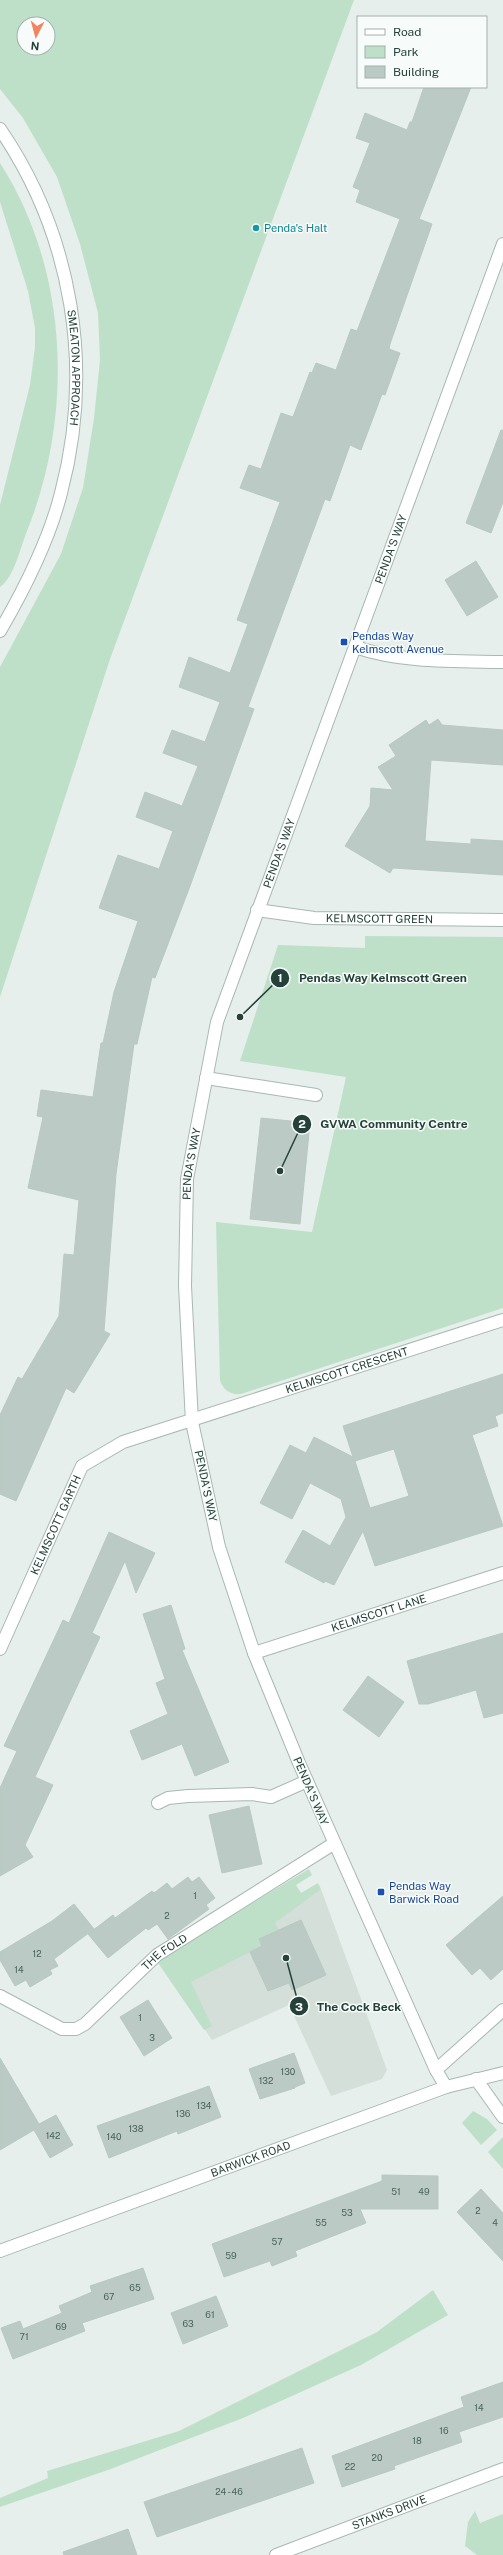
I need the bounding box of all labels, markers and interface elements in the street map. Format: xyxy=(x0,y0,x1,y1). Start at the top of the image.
north arrow xyxy=(16,16,56,56)
legend xyxy=(357,16,487,88)
text: Road xyxy=(393,25,421,39)
text: N xyxy=(30,40,40,52)
text: Park xyxy=(393,45,419,59)
text: Building xyxy=(393,65,439,79)
place label: Penda's Halt xyxy=(264,222,327,234)
marker: Penda's Halt xyxy=(251,223,261,233)
street label: SMEATON APPROACH xyxy=(65,309,82,426)
street label: PENDA'S WAY xyxy=(373,513,409,585)
place label: Pendas Way Kelmscott Avenue xyxy=(352,630,444,655)
marker: Pendas Way Kelmscott Avenue xyxy=(339,637,349,647)
street label: PENDA'S WAY xyxy=(261,817,297,890)
street label: KELMSCOTT GREEN xyxy=(326,912,433,925)
callout: Pendas Way Kelmscott Green xyxy=(270,966,475,990)
text: 1 xyxy=(277,971,283,985)
text: Pendas Way Kelmscott Green xyxy=(299,971,467,985)
callout: GVWA Community Centre xyxy=(292,1112,475,1136)
text: 2 xyxy=(298,1117,306,1131)
text: GVWA Community Centre xyxy=(320,1117,468,1131)
street label: PENDA'S WAY xyxy=(181,1127,203,1200)
street label: KELMSCOTT CRESCENT xyxy=(284,1345,410,1395)
street label: PENDA'S WAY xyxy=(193,1449,219,1523)
street label: KELMSCOTT GARTH xyxy=(28,1473,83,1577)
street label: KELMSCOTT LANE xyxy=(330,1592,428,1634)
street label: PENDA'S WAY xyxy=(291,1755,331,1827)
place label: Pendas Way Barwick Road xyxy=(389,1880,459,1905)
marker: Pendas Way Barwick Road xyxy=(376,1887,386,1897)
house number: 1 xyxy=(193,1890,197,1901)
house number: 2 xyxy=(164,1910,170,1921)
street label: THE FOLD xyxy=(139,1931,190,1972)
house number: 12 xyxy=(32,1948,42,1959)
house number: 14 xyxy=(14,1964,24,1975)
callout: The Cock Beck xyxy=(289,1994,409,2018)
text: 3 xyxy=(295,2000,303,2014)
text: The Cock Beck xyxy=(317,2000,401,2014)
house number: 1 xyxy=(138,2012,142,2023)
house number: 3 xyxy=(149,2032,155,2043)
house number: 130 xyxy=(281,2066,296,2077)
house number: 132 xyxy=(259,2075,273,2086)
house number: 134 xyxy=(197,2100,212,2111)
house number: 136 xyxy=(176,2108,191,2119)
house number: 138 xyxy=(128,2123,144,2134)
house number: 142 xyxy=(46,2130,60,2141)
house number: 140 xyxy=(107,2131,122,2142)
street label: BARWICK ROAD xyxy=(209,2139,293,2179)
house number: 51 xyxy=(391,2186,401,2197)
house number: 49 xyxy=(418,2186,430,2197)
house number: 2 xyxy=(475,2205,481,2216)
house number: 53 xyxy=(341,2207,353,2218)
house number: 55 xyxy=(315,2217,327,2228)
house number: 4 xyxy=(492,2217,498,2228)
house number: 57 xyxy=(271,2236,283,2247)
house number: 59 xyxy=(225,2250,237,2261)
house number: 65 xyxy=(129,2282,141,2293)
house number: 67 xyxy=(104,2291,114,2302)
house number: 61 xyxy=(205,2309,215,2320)
house number: 63 xyxy=(182,2318,194,2329)
house number: 69 xyxy=(55,2321,67,2332)
house number: 71 xyxy=(19,2331,29,2342)
house number: 14 xyxy=(474,2402,484,2413)
house number: 16 xyxy=(439,2425,449,2436)
house number: 18 xyxy=(412,2435,422,2446)
house number: 20 xyxy=(372,2452,383,2463)
house number: 22 xyxy=(345,2461,355,2472)
house number: 24 - 46 xyxy=(215,2486,243,2497)
street label: STANKS DRIVE xyxy=(350,2493,428,2532)

